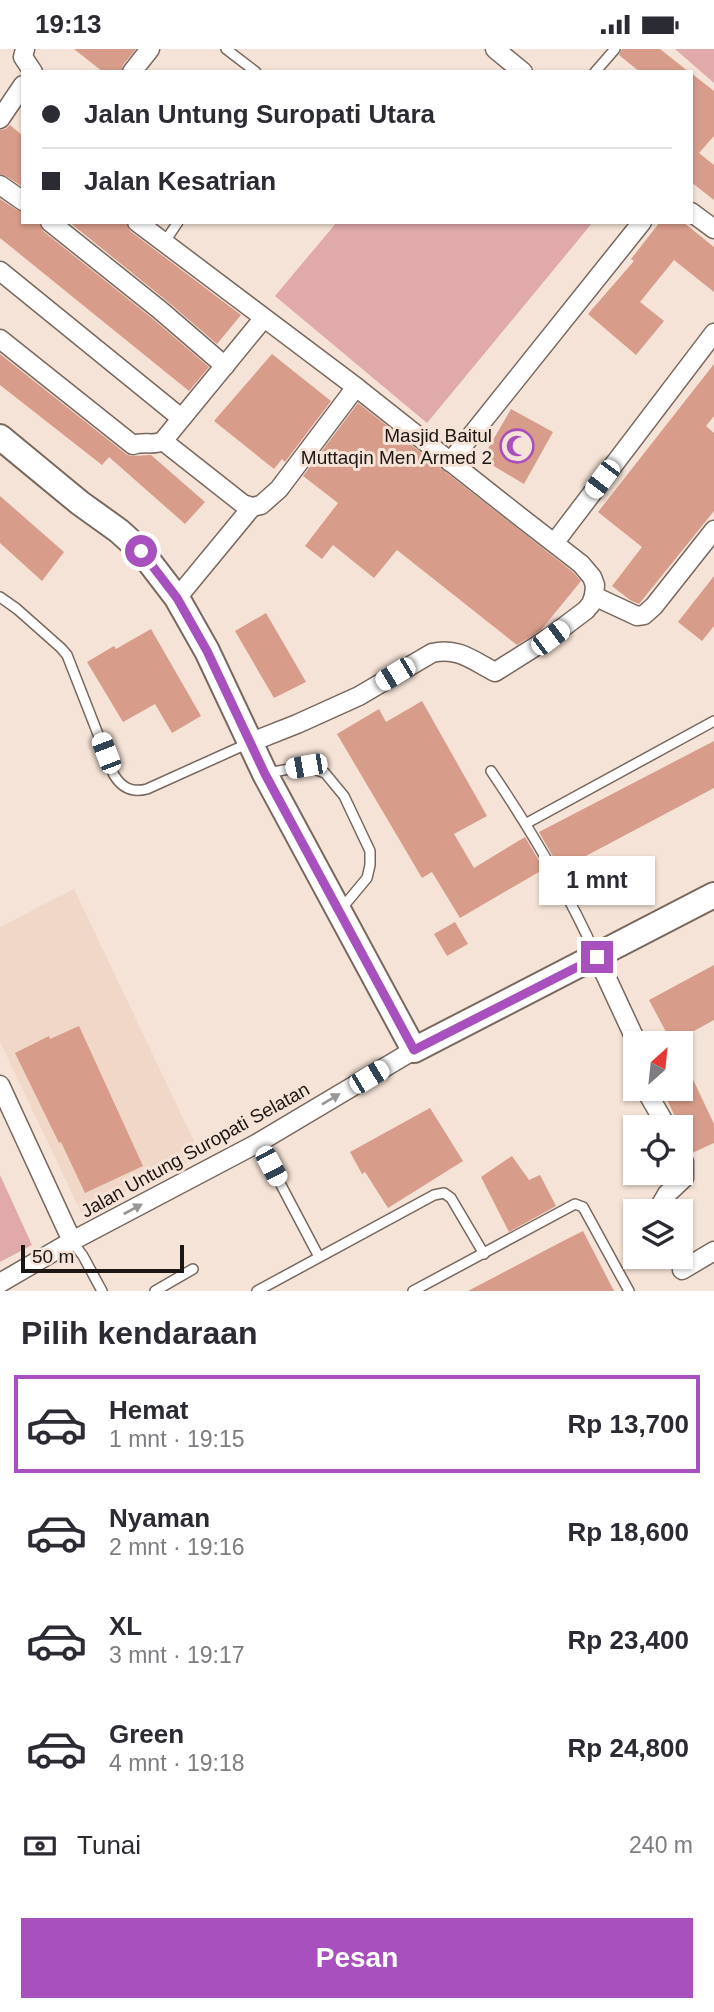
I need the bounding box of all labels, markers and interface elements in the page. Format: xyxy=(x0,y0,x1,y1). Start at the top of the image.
text: 19:13 xyxy=(35,9,102,39)
text: Jalan Untung Suropati Utara xyxy=(84,99,435,129)
text: Jalan Kesatrian xyxy=(84,166,276,196)
place label: Masjid Baitul Muttaqin Men Armed 2 xyxy=(301,425,492,468)
mosque icon: Masjid Baitul Muttaqin Men Armed 2 xyxy=(498,427,536,465)
car xyxy=(581,456,624,502)
route start xyxy=(125,535,157,567)
car xyxy=(527,617,574,659)
car xyxy=(372,654,419,694)
car xyxy=(89,730,124,776)
car xyxy=(284,752,329,780)
callout: 1 mnt xyxy=(539,855,655,905)
text: 1 mnt xyxy=(566,867,628,893)
route end xyxy=(581,941,613,973)
north arrow xyxy=(623,1031,693,1101)
map controls xyxy=(623,1031,693,1269)
car xyxy=(346,1057,393,1097)
street label: Jalan Untung Suropati Selatan xyxy=(77,1078,313,1222)
one-way arrow xyxy=(322,1093,341,1105)
button: locate xyxy=(623,1115,693,1185)
car xyxy=(252,1143,291,1189)
button: layers xyxy=(623,1199,693,1269)
one-way arrow xyxy=(123,1204,143,1216)
scale bar xyxy=(21,1242,184,1274)
text: 50 m xyxy=(32,1246,74,1267)
text: Pilih kendaraan xyxy=(21,1315,258,1351)
icon: car xyxy=(25,1393,88,1456)
text: Hemat xyxy=(109,1395,188,1425)
text: Rp 13,700 xyxy=(568,1409,689,1439)
text: 1 mnt · 19:15 xyxy=(109,1426,245,1452)
icon: car xyxy=(25,1501,88,1564)
text: Nyaman xyxy=(109,1503,210,1533)
text: Rp 18,600 xyxy=(568,1517,689,1547)
text: 2 mnt · 19:16 xyxy=(109,1534,245,1560)
icon: car xyxy=(25,1609,88,1672)
text: XL xyxy=(109,1611,142,1641)
text: Rp 23,400 xyxy=(568,1625,689,1655)
text: 3 mnt · 19:17 xyxy=(109,1642,245,1668)
icon: car xyxy=(25,1717,88,1780)
text: Green xyxy=(109,1719,184,1749)
text: Rp 24,800 xyxy=(568,1733,689,1763)
text: 4 mnt · 19:18 xyxy=(109,1750,245,1776)
icon: cash xyxy=(21,1827,59,1865)
text: Tunai xyxy=(77,1830,141,1860)
text: 240 m xyxy=(629,1832,693,1858)
button: Pesan xyxy=(21,1918,693,1998)

